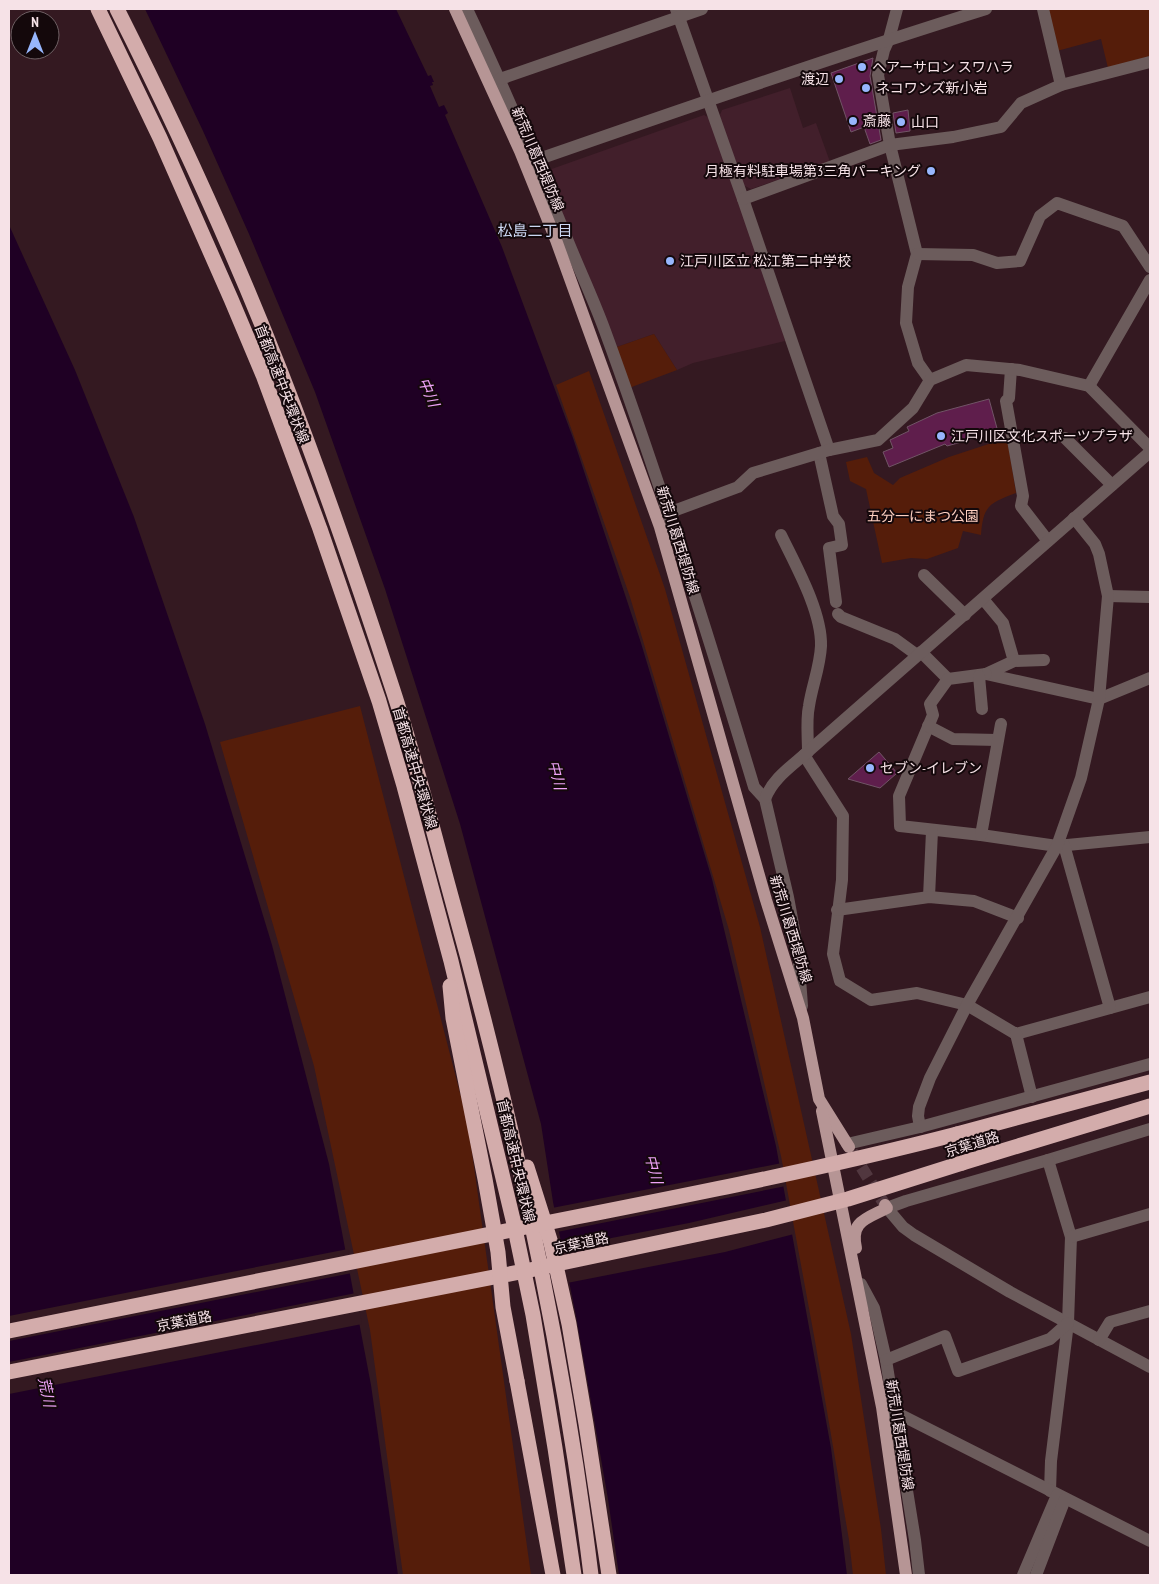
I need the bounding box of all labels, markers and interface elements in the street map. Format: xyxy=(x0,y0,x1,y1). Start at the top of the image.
north arrow xyxy=(10,10,60,60)
text: N xyxy=(31,13,39,31)
place label: ヘアーサロン スワハラ xyxy=(872,58,1014,76)
marker: ヘアーサロン スワハラ xyxy=(856,61,868,73)
place label: 渡辺 xyxy=(801,70,829,88)
marker: 渡辺 xyxy=(833,73,845,85)
place label: ネコワンズ新小岩 xyxy=(876,79,987,97)
marker: ネコワンズ新小岩 xyxy=(860,82,872,94)
street label: 新荒川葛西堤防線 xyxy=(508,104,568,214)
place label: 斎藤 xyxy=(863,112,891,130)
place label: 山口 xyxy=(911,113,939,131)
marker: 斎藤 xyxy=(847,115,859,127)
marker: 山口 xyxy=(895,116,907,128)
place label: 月極有料駐車場第3三角パーキング xyxy=(705,162,921,180)
marker: 月極有料駐車場第3三角パーキング xyxy=(925,165,937,177)
district label: 松島二丁目 xyxy=(497,221,573,240)
place label: 江戸川区立 松江第二中学校 xyxy=(680,252,851,270)
marker: 江戸川区立 松江第二中学校 xyxy=(664,255,676,267)
street label: 首都高速中央環状線 xyxy=(251,322,313,446)
water label: 中川 xyxy=(414,374,444,411)
place label: 江戸川区文化スポーツプラザ xyxy=(951,427,1133,445)
marker: 江戸川区文化スポーツプラザ xyxy=(935,430,947,442)
street label: 新荒川葛西堤防線 xyxy=(653,484,703,596)
park label: 五分一にまつ公園 xyxy=(867,507,979,525)
street label: 首都高速中央環状線 xyxy=(389,705,441,831)
water label: 中川 xyxy=(544,758,570,794)
place label: セブン-イレブン xyxy=(880,759,982,777)
marker: セブン-イレブン xyxy=(864,762,876,774)
street label: 新荒川葛西堤防線 xyxy=(766,873,816,985)
street label: 首都高速中央環状線 xyxy=(493,1098,539,1224)
street label: 京葉道路 xyxy=(943,1127,1001,1161)
water label: 中川 xyxy=(641,1152,667,1188)
street label: 京葉道路 xyxy=(552,1228,610,1258)
street label: 京葉道路 xyxy=(155,1307,213,1335)
water label: 荒川 xyxy=(35,1375,60,1411)
street label: 新荒川葛西堤防線 xyxy=(882,1378,918,1492)

